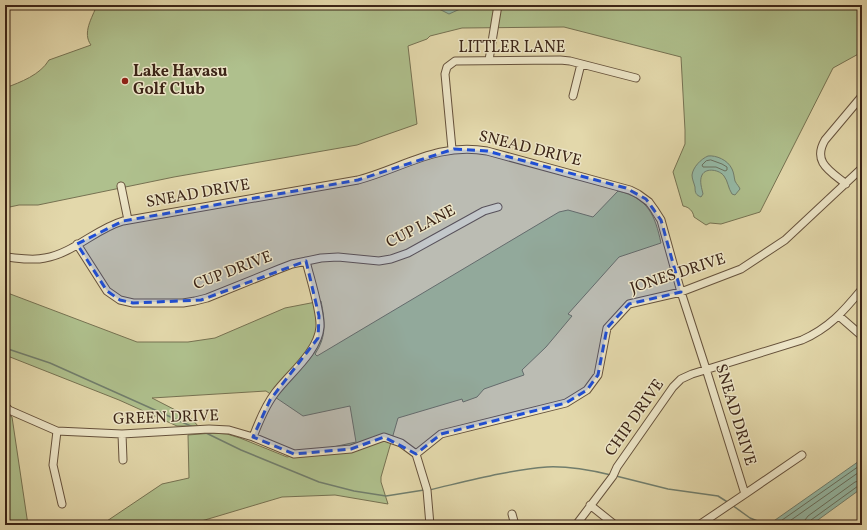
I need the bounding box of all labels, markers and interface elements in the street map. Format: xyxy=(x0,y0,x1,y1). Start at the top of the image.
street label: LITTLER LANE xyxy=(459,37,565,59)
place label: Lake Havasu Golf Club xyxy=(133,61,228,101)
marker: Lake Havasu Golf Club xyxy=(120,76,130,86)
street label: SNEAD DRIVE xyxy=(476,126,584,172)
street label: SNEAD DRIVE xyxy=(144,174,252,214)
street label: CUP LANE xyxy=(382,200,460,254)
street label: CUP DRIVE xyxy=(190,246,276,296)
street label: JONES DRIVE xyxy=(627,248,729,300)
street label: SNEAD DRIVE xyxy=(709,361,761,469)
street label: CHIP DRIVE xyxy=(600,375,670,461)
street label: GREEN DRIVE xyxy=(113,405,219,431)

